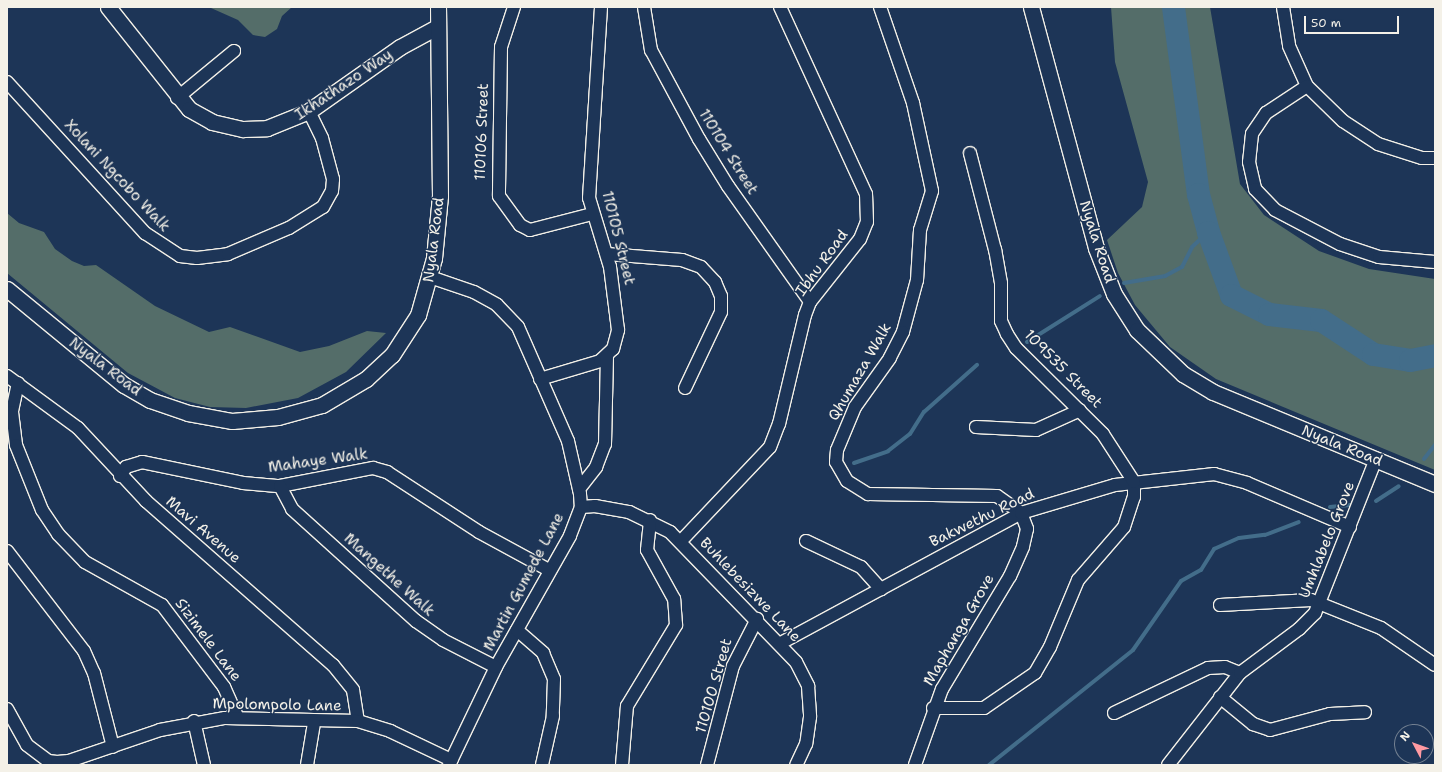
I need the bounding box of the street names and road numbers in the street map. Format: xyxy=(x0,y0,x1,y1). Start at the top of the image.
street label: Ikhathazo Way xyxy=(292,46,396,124)
street label: 110106 Street xyxy=(471,83,493,181)
street label: 110104 Street xyxy=(695,106,761,198)
street label: Xolani Ngcobo Walk xyxy=(61,116,173,236)
street label: 110105 Street xyxy=(598,189,638,287)
street label: Nyala Road xyxy=(420,196,448,284)
street label: Nyala Road xyxy=(1075,198,1119,286)
street label: Ibhu Road xyxy=(792,226,852,300)
street label: Qhumaza Walk xyxy=(825,320,895,424)
street label: 109535 Street xyxy=(1020,326,1106,412)
street label: Nyala Road xyxy=(65,334,145,400)
street label: Nyala Road xyxy=(1299,422,1385,470)
street label: Mahaye Walk xyxy=(267,445,369,477)
street label: Umhlabelo Grove xyxy=(1295,479,1359,601)
street label: Bakwethu Road xyxy=(927,485,1037,551)
street label: Mavi Avenue xyxy=(162,493,244,567)
street label: Martin Gumede Lane xyxy=(480,510,568,654)
street label: Mangethe Walk xyxy=(340,530,438,620)
street label: Buhlebesizwe Lane xyxy=(696,534,804,646)
street label: Maphanga Grove xyxy=(920,571,998,689)
street label: Sizimele Lane xyxy=(171,595,245,685)
street label: 110100 Street xyxy=(692,637,736,735)
street label: Mpolompolo Lane xyxy=(212,695,342,715)

